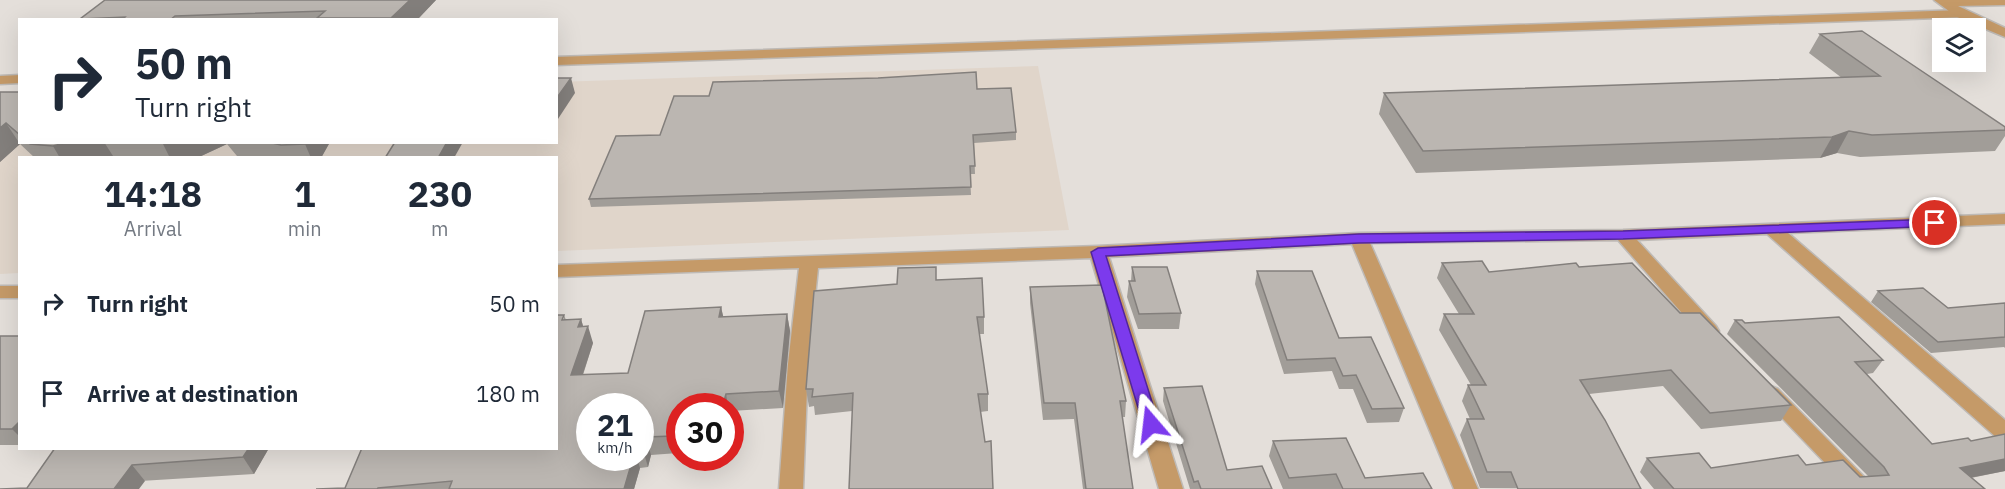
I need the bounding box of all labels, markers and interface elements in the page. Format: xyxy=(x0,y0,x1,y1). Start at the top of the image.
map controls xyxy=(1932,18,1986,72)
button: layers xyxy=(1932,18,1986,72)
text: 50 m xyxy=(135,36,233,91)
icon: right xyxy=(36,42,114,120)
text: Turn right xyxy=(135,89,252,124)
text: 14:18 xyxy=(104,170,202,217)
text: 1 xyxy=(294,170,316,217)
text: 230 xyxy=(407,170,472,217)
pin xyxy=(1909,197,1960,248)
icon: arrive xyxy=(1918,206,1951,239)
text: Arrival xyxy=(124,215,182,242)
text: min xyxy=(288,215,322,242)
text: m xyxy=(431,215,449,242)
icon: right xyxy=(36,287,69,320)
text: Turn right xyxy=(87,289,188,318)
text: 50 m xyxy=(489,289,540,318)
icon: arrive xyxy=(36,377,69,410)
text: Arrive at destination xyxy=(87,379,298,408)
text: 180 m xyxy=(476,379,540,408)
position arrow xyxy=(1119,392,1183,456)
speed limit sign: 30 xyxy=(666,393,744,471)
text: 21 xyxy=(597,405,633,444)
text: km/h xyxy=(597,438,633,457)

